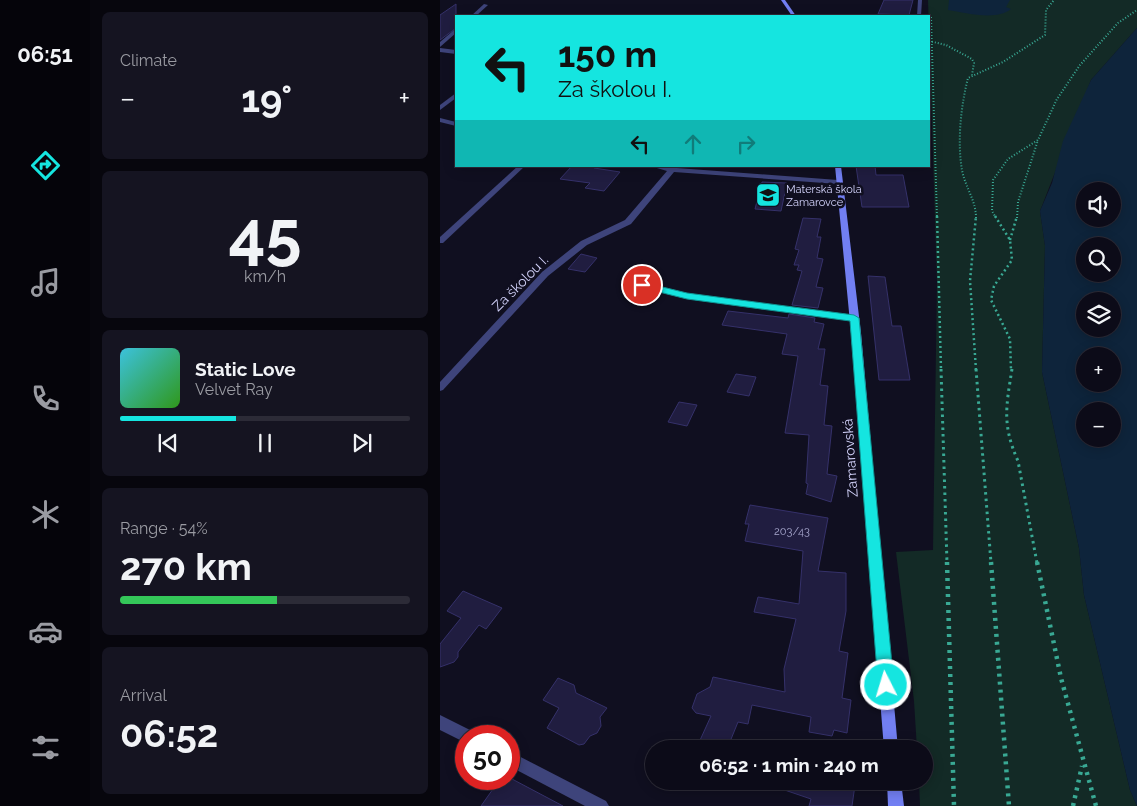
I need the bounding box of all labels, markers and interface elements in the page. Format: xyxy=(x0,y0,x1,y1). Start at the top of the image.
text: 150 m xyxy=(558,34,657,75)
icon: left xyxy=(475,35,540,100)
text: 06:51 xyxy=(17,41,73,67)
text: Climate xyxy=(120,51,177,70)
text: 19° xyxy=(241,76,292,121)
text: Za školou I. xyxy=(558,76,672,102)
text: − xyxy=(120,82,135,115)
text: + xyxy=(398,82,410,115)
icon: left xyxy=(626,130,654,158)
icon: ahead xyxy=(679,130,707,158)
icon: right xyxy=(732,130,760,158)
icon: directions xyxy=(28,148,63,183)
school or university icon: Materská škola Zamarovce xyxy=(755,182,781,208)
map controls xyxy=(1076,182,1121,447)
button: sound xyxy=(1076,182,1121,227)
place label: Materská škola Zamarovce xyxy=(786,183,862,209)
text: 45 xyxy=(228,196,302,272)
button: search xyxy=(1076,237,1121,282)
street label: Za školou I. xyxy=(489,252,551,314)
pin xyxy=(621,264,663,306)
icon: music xyxy=(28,265,63,300)
text: km/h xyxy=(244,267,286,286)
icon: arrive xyxy=(628,271,656,299)
button: layers xyxy=(1076,292,1121,337)
button: + xyxy=(1076,347,1121,392)
text: Static Love xyxy=(195,358,296,380)
text: Velvet Ray xyxy=(195,380,273,399)
icon: phone xyxy=(28,381,63,416)
button: − xyxy=(1076,402,1121,447)
street label: Zamarovská xyxy=(839,418,861,498)
icon: previous xyxy=(154,429,182,457)
icon: pause xyxy=(251,429,279,457)
icon: next xyxy=(348,429,376,457)
icon: climate xyxy=(28,497,63,532)
text: Range · 54% xyxy=(120,519,208,538)
house number: 203/43 xyxy=(774,525,810,538)
text: 270 km xyxy=(120,544,252,589)
icon: car xyxy=(28,614,63,649)
position arrow xyxy=(859,658,911,710)
text: Arrival xyxy=(120,686,167,705)
text: 06:52 xyxy=(120,711,218,756)
speed limit sign: 50 xyxy=(455,725,520,790)
icon: filters xyxy=(28,730,63,765)
text: 06:52 · 1 min · 240 m xyxy=(699,754,879,776)

